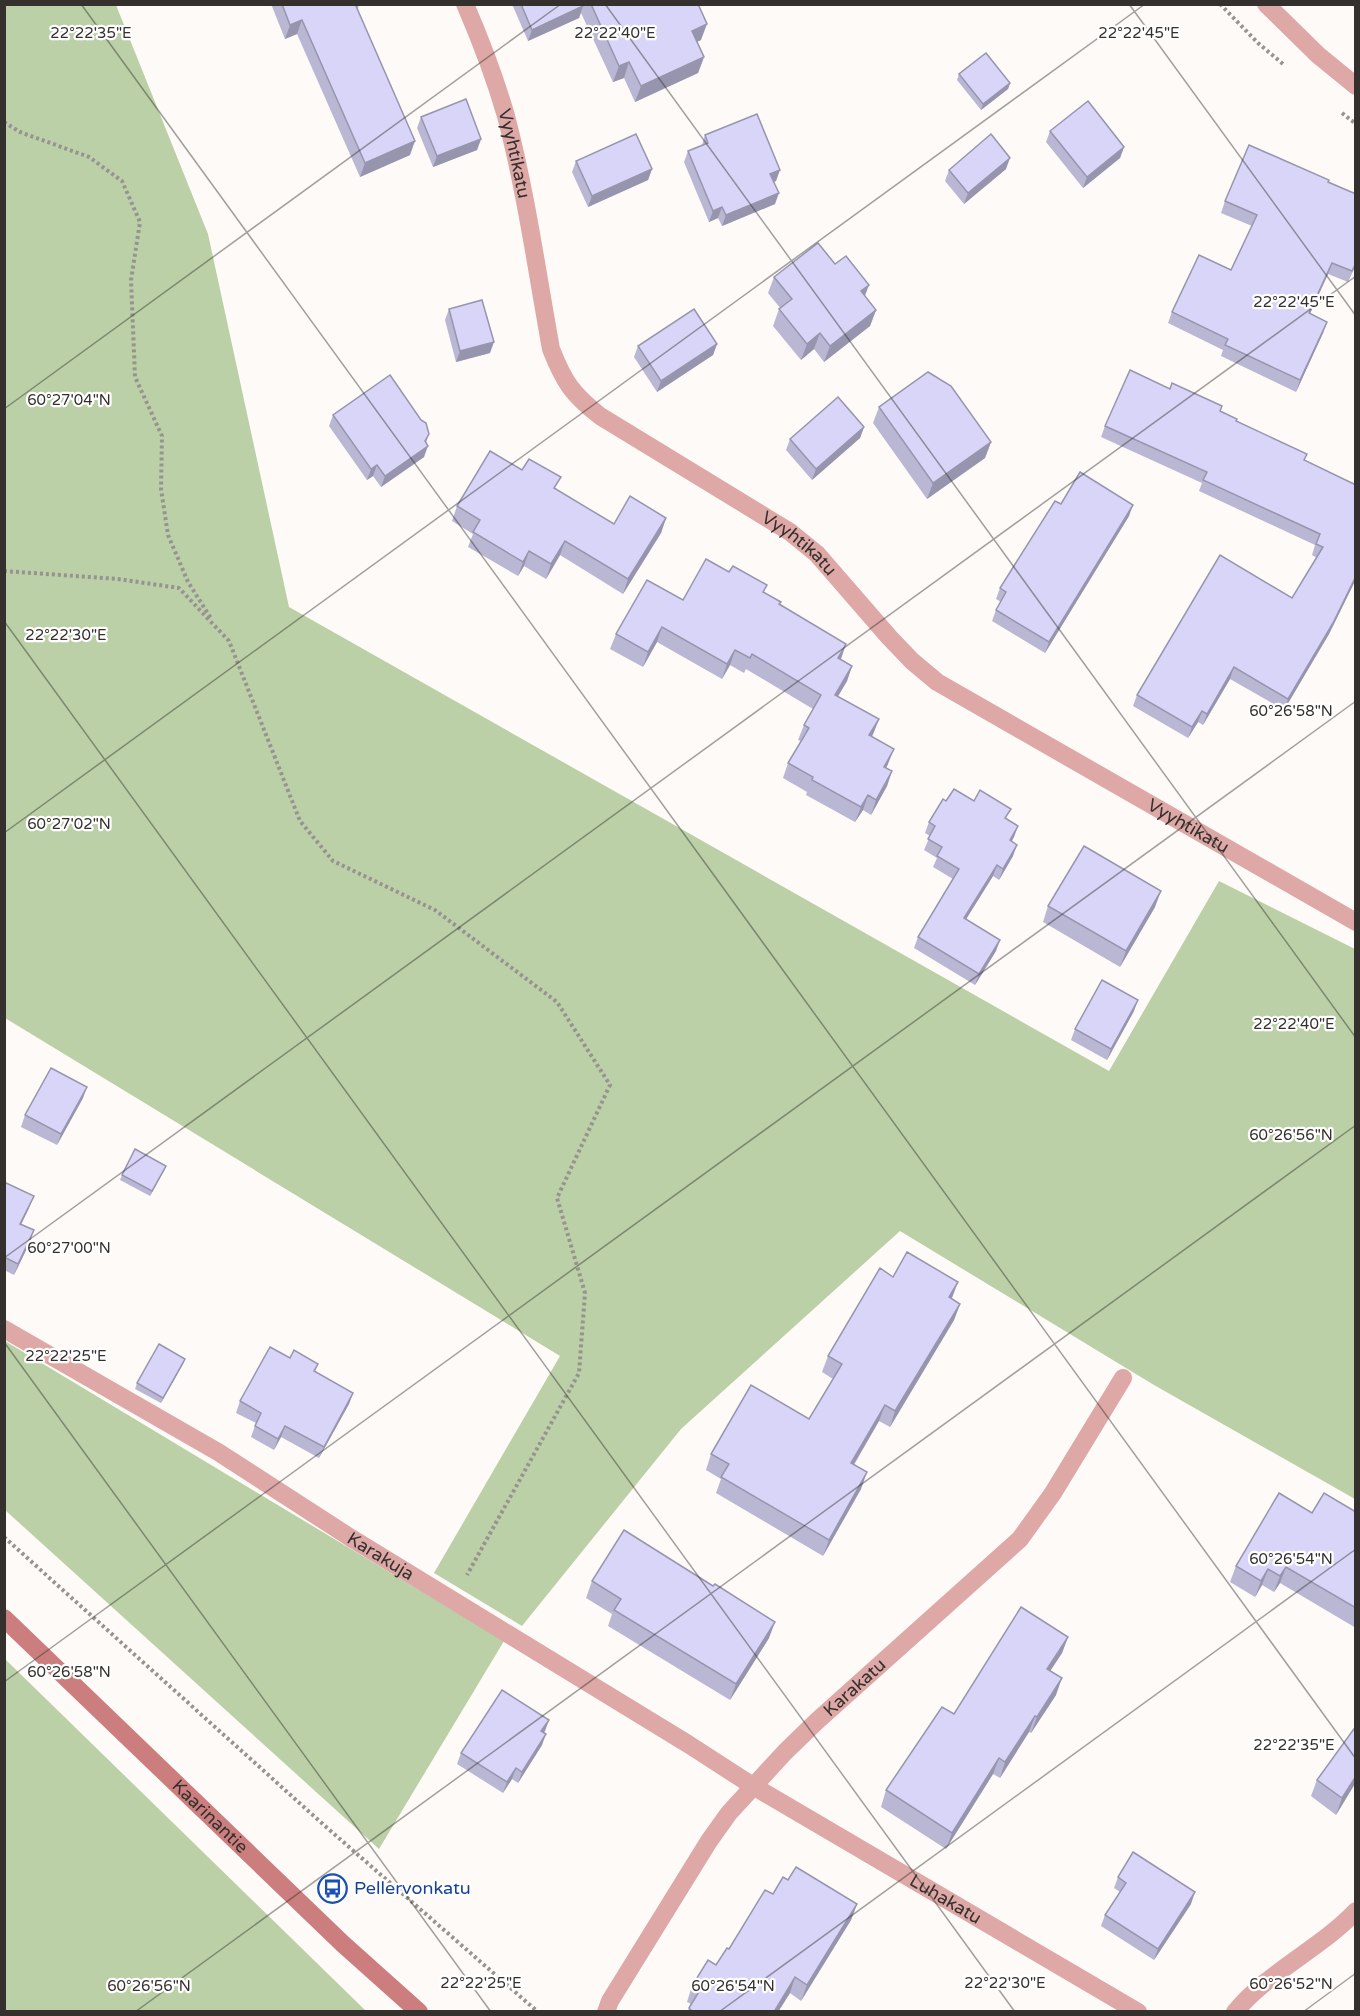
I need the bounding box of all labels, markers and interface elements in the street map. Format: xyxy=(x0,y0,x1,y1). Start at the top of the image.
text: 22°22'35"E xyxy=(50,24,132,42)
text: 22°22'40"E xyxy=(574,24,656,42)
text: 22°22'45"E xyxy=(1098,24,1180,42)
street label: Vyyhtikatu xyxy=(494,106,535,200)
text: 22°22'45"E xyxy=(1253,293,1335,311)
text: 60°27'04"N xyxy=(27,391,111,409)
street label: Vyyhtikatu xyxy=(758,506,842,580)
text: 22°22'30"E xyxy=(25,626,107,644)
text: 60°26'58"N xyxy=(1249,702,1333,720)
street label: Vyyhtikatu xyxy=(1143,794,1233,858)
text: 60°27'02"N xyxy=(27,815,111,833)
text: 22°22'40"E xyxy=(1253,1015,1335,1033)
text: 60°26'56"N xyxy=(1249,1126,1333,1144)
text: 60°27'00"N xyxy=(27,1239,111,1257)
text: 22°22'25"E xyxy=(25,1347,107,1365)
street label: Karakuja xyxy=(343,1527,418,1585)
text: 60°26'54"N xyxy=(1249,1550,1333,1568)
street label: Karakatu xyxy=(819,1654,890,1721)
text: 60°26'58"N xyxy=(27,1663,111,1681)
text: 22°22'35"E xyxy=(1253,1736,1335,1754)
street label: Kaarinantie xyxy=(168,1775,253,1858)
street label: Luhakatu xyxy=(906,1869,986,1929)
bus stop icon: Pellervonkatu xyxy=(317,1872,349,1904)
place label: Pellervonkatu xyxy=(354,1877,471,1899)
text: 22°22'25"E xyxy=(440,1974,522,1992)
text: 22°22'30"E xyxy=(964,1974,1046,1992)
text: 60°26'52"N xyxy=(1249,1975,1333,1993)
text: 60°26'56"N xyxy=(107,1977,191,1995)
text: 60°26'54"N xyxy=(691,1977,775,1995)

